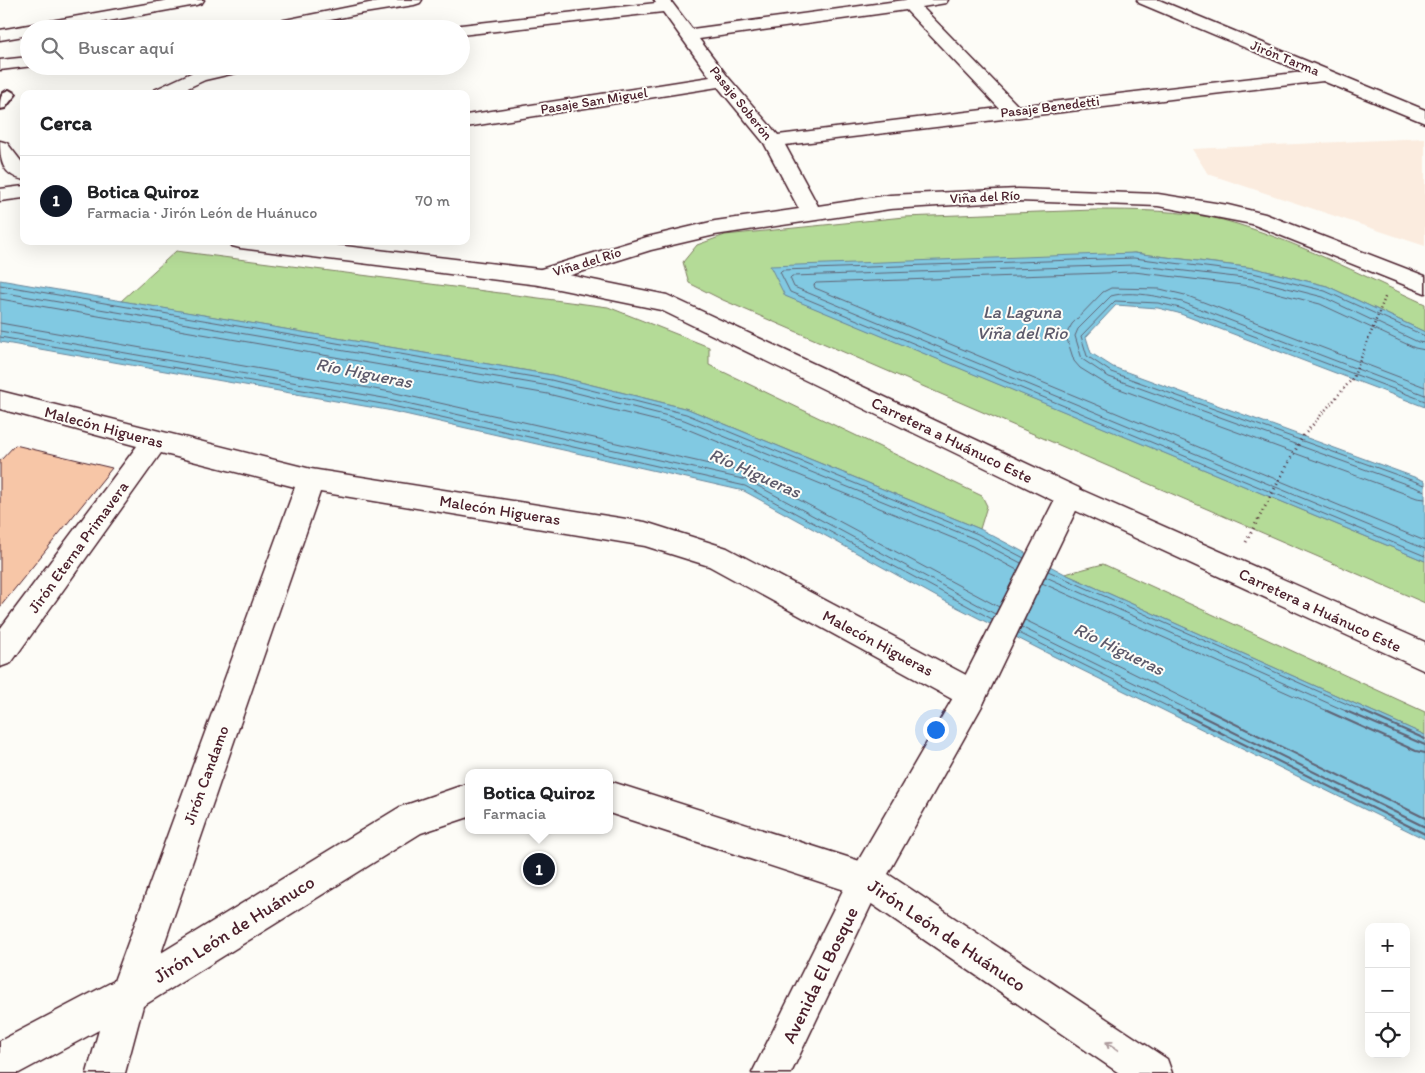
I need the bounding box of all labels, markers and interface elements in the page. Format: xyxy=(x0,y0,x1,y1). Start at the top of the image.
search box xyxy=(20,20,470,75)
icon: search xyxy=(38,34,66,62)
text: Buscar aquí xyxy=(78,36,174,59)
street label: Jirón Tarma xyxy=(1248,36,1323,80)
street label: Pasaje Soberón xyxy=(706,62,776,144)
street label: Pasaje San Miguel xyxy=(539,84,649,118)
street label: Pasaje Benedetti xyxy=(1000,92,1100,122)
text: Cerca xyxy=(40,110,92,135)
text: Botica Quiroz xyxy=(87,180,199,203)
street label: Viña del Río xyxy=(949,187,1021,207)
text: 1 xyxy=(52,191,60,210)
text: 70 m xyxy=(415,191,450,210)
text: Farmacia · Jirón León de Huánuco xyxy=(87,203,318,222)
street label: Viña del Río xyxy=(551,244,623,280)
water label: La Laguna Viña del Rio xyxy=(977,301,1068,344)
water label: Río Higueras xyxy=(314,353,415,393)
street label: Carretera a Huánuco Este xyxy=(868,393,1036,487)
street label: Malecón Higueras xyxy=(42,402,166,452)
water label: Río Higueras xyxy=(706,443,805,503)
street label: Jirón Eterna Primavera xyxy=(24,477,133,617)
street label: Malecón Higueras xyxy=(438,491,562,529)
street label: Carretera a Huánuco Este xyxy=(1236,564,1405,656)
street label: Malecón Higueras xyxy=(819,606,937,680)
water label: Río Higueras xyxy=(1070,618,1168,681)
your location xyxy=(923,717,949,743)
street label: Jirón Candamo xyxy=(179,723,233,827)
popup xyxy=(465,769,613,834)
text: Botica Quiroz xyxy=(483,781,595,804)
text: Farmacia xyxy=(483,804,546,823)
pin: 1 xyxy=(523,850,555,888)
street label: Jirón León de Huánuco xyxy=(149,870,319,988)
street label: Jirón León de Huánuco xyxy=(864,874,1030,996)
street label: Avenida El Bosque xyxy=(777,903,863,1047)
map controls xyxy=(1365,923,1410,1058)
button: + xyxy=(1365,923,1410,968)
button: − xyxy=(1365,968,1410,1013)
button: locate xyxy=(1365,1013,1410,1058)
one-way arrow xyxy=(1106,1041,1120,1051)

